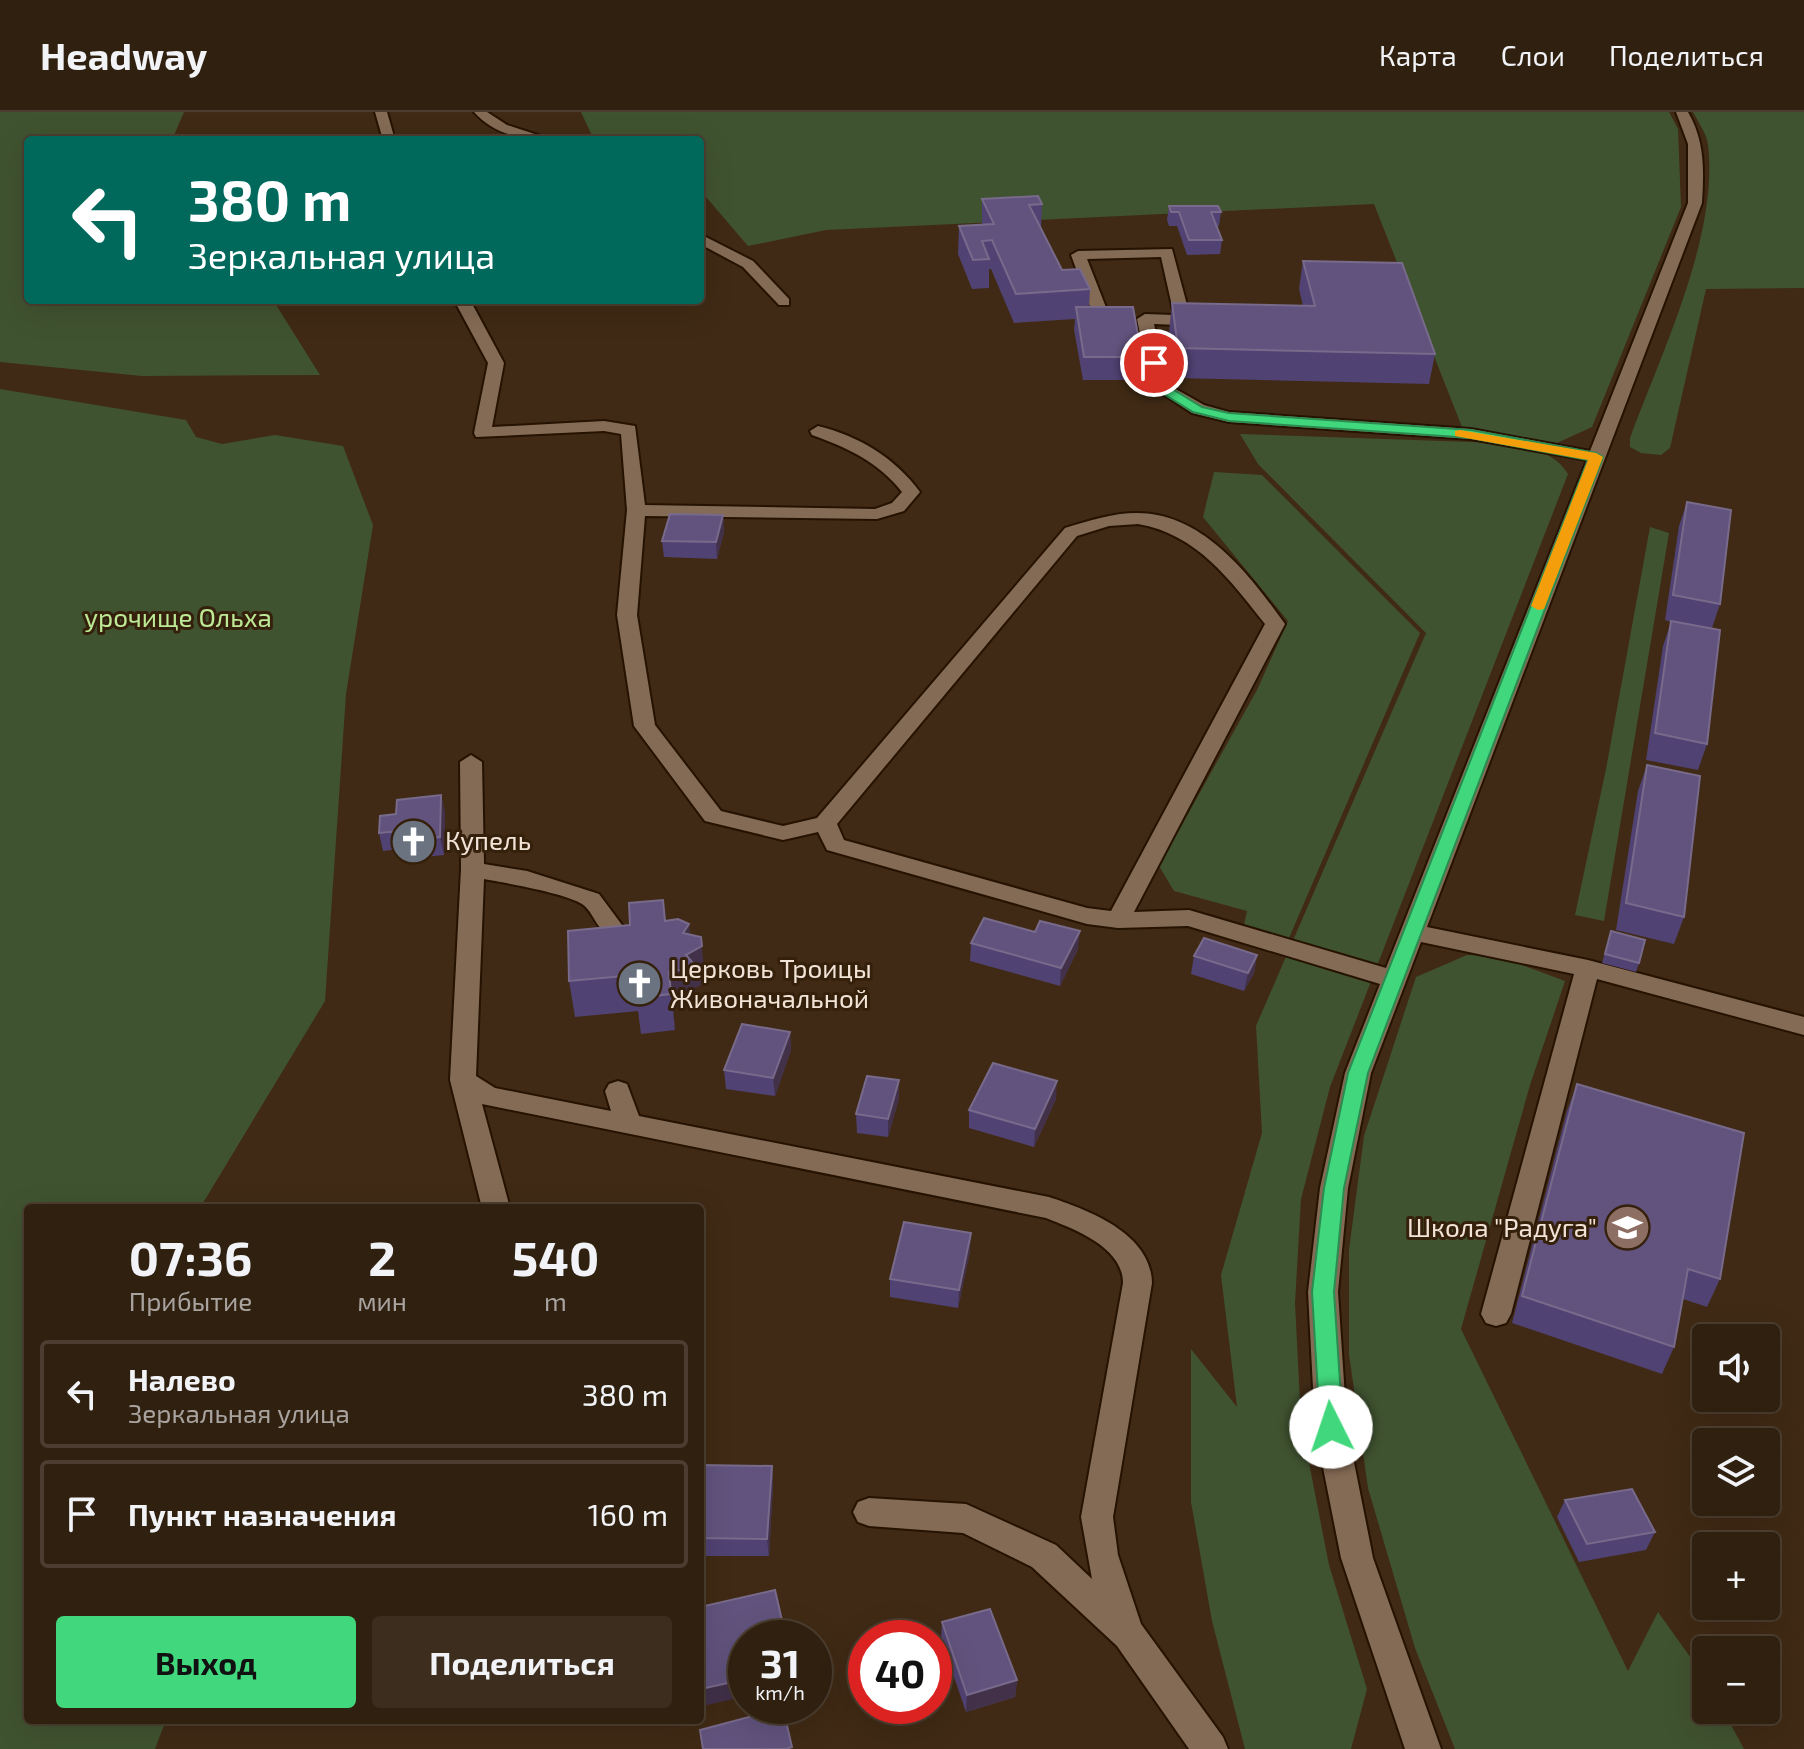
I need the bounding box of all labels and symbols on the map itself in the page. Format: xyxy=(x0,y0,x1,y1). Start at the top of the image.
pin xyxy=(1120,329,1188,397)
park label: урочище Ольха xyxy=(84,601,272,633)
church icon: Купель xyxy=(390,817,438,865)
place label: Купель xyxy=(445,824,531,856)
place label: Церковь Троицы Живоначальной xyxy=(670,952,872,1013)
church icon: Церковь Троицы Живоначальной xyxy=(615,960,663,1008)
school or university icon: Школа "Радуга" xyxy=(1604,1204,1652,1252)
place label: Школа "Радуга" xyxy=(1407,1211,1597,1243)
position arrow xyxy=(1289,1385,1373,1469)
speed limit sign: 40 xyxy=(848,1620,952,1724)

